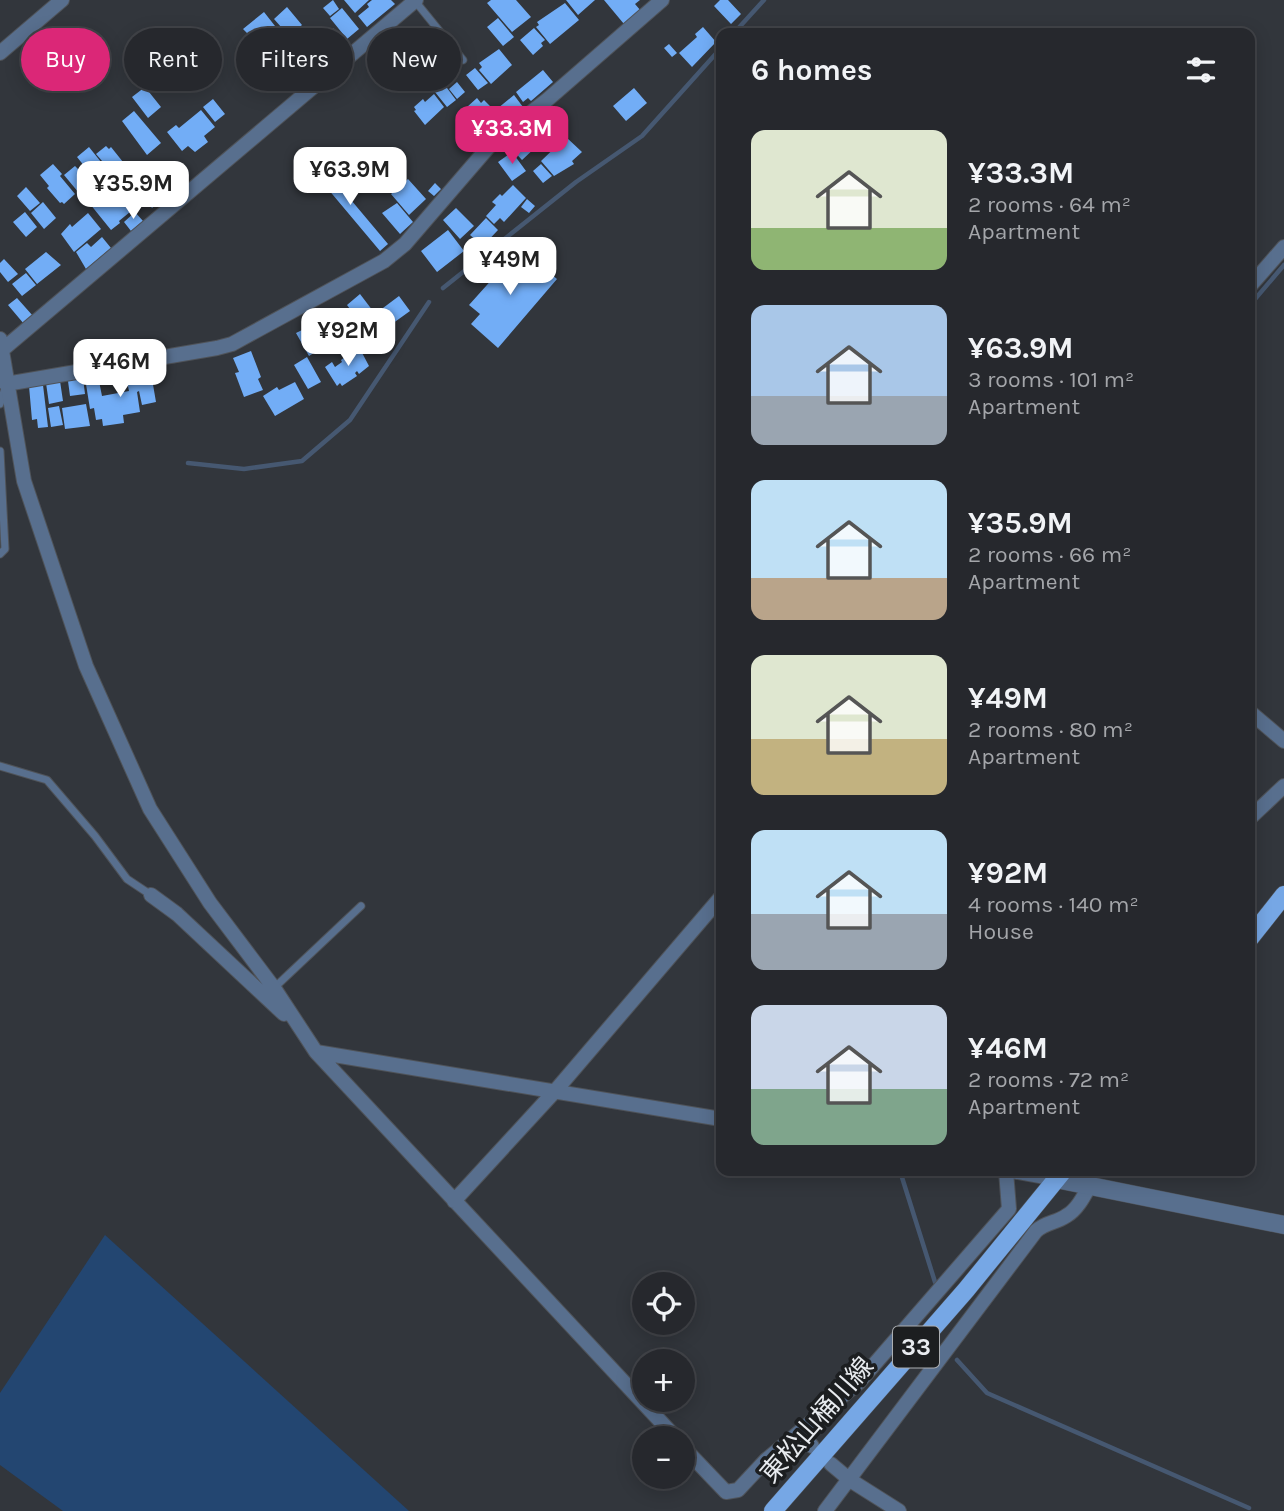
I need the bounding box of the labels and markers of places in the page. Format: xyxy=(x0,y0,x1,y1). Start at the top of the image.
pin: ¥33.3M xyxy=(455,106,569,166)
pin: ¥63.9M xyxy=(293,148,407,207)
pin: ¥35.9M xyxy=(76,162,190,221)
pin: ¥49M xyxy=(469,238,551,297)
pin: ¥92M xyxy=(307,308,389,368)
pin: ¥46M xyxy=(79,340,161,399)

